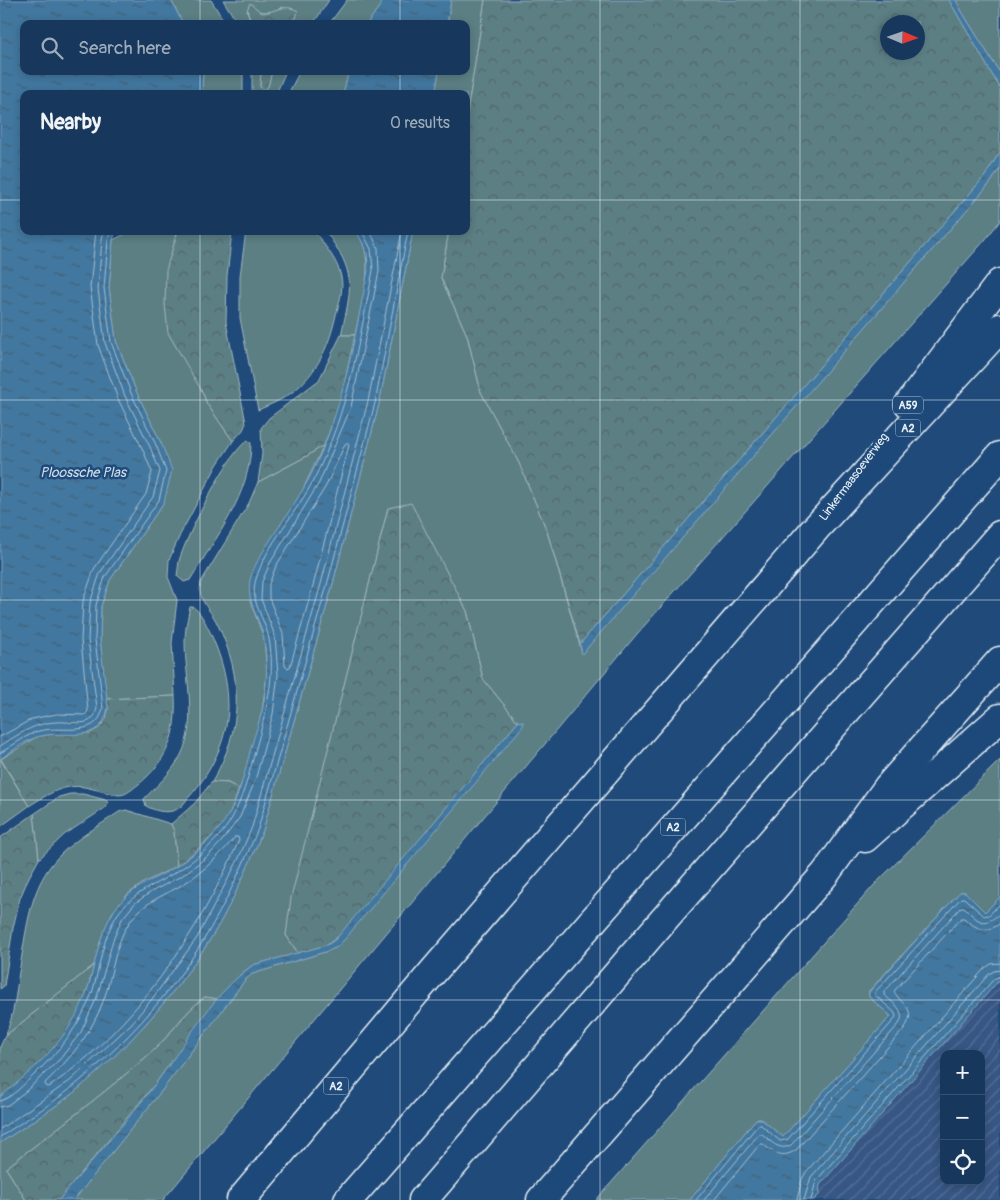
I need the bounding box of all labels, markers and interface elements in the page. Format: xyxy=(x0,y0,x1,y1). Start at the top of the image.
north arrow xyxy=(880,15,925,60)
search box xyxy=(20,20,470,75)
icon: search xyxy=(38,34,66,62)
text: Search here xyxy=(78,36,171,60)
text: Nearby xyxy=(40,109,101,136)
text: 0 results xyxy=(390,113,450,133)
road number: A59 xyxy=(893,396,923,414)
road number: A2 xyxy=(896,419,920,436)
street label: Linkermaasoeverweg xyxy=(816,430,892,524)
water label: Ploossche Plas xyxy=(40,464,128,481)
road number: A2 xyxy=(660,819,686,836)
map controls xyxy=(940,1050,985,1185)
button: + xyxy=(940,1050,985,1095)
road number: A2 xyxy=(324,1078,348,1094)
button: − xyxy=(940,1095,985,1140)
button: locate xyxy=(940,1140,985,1185)

